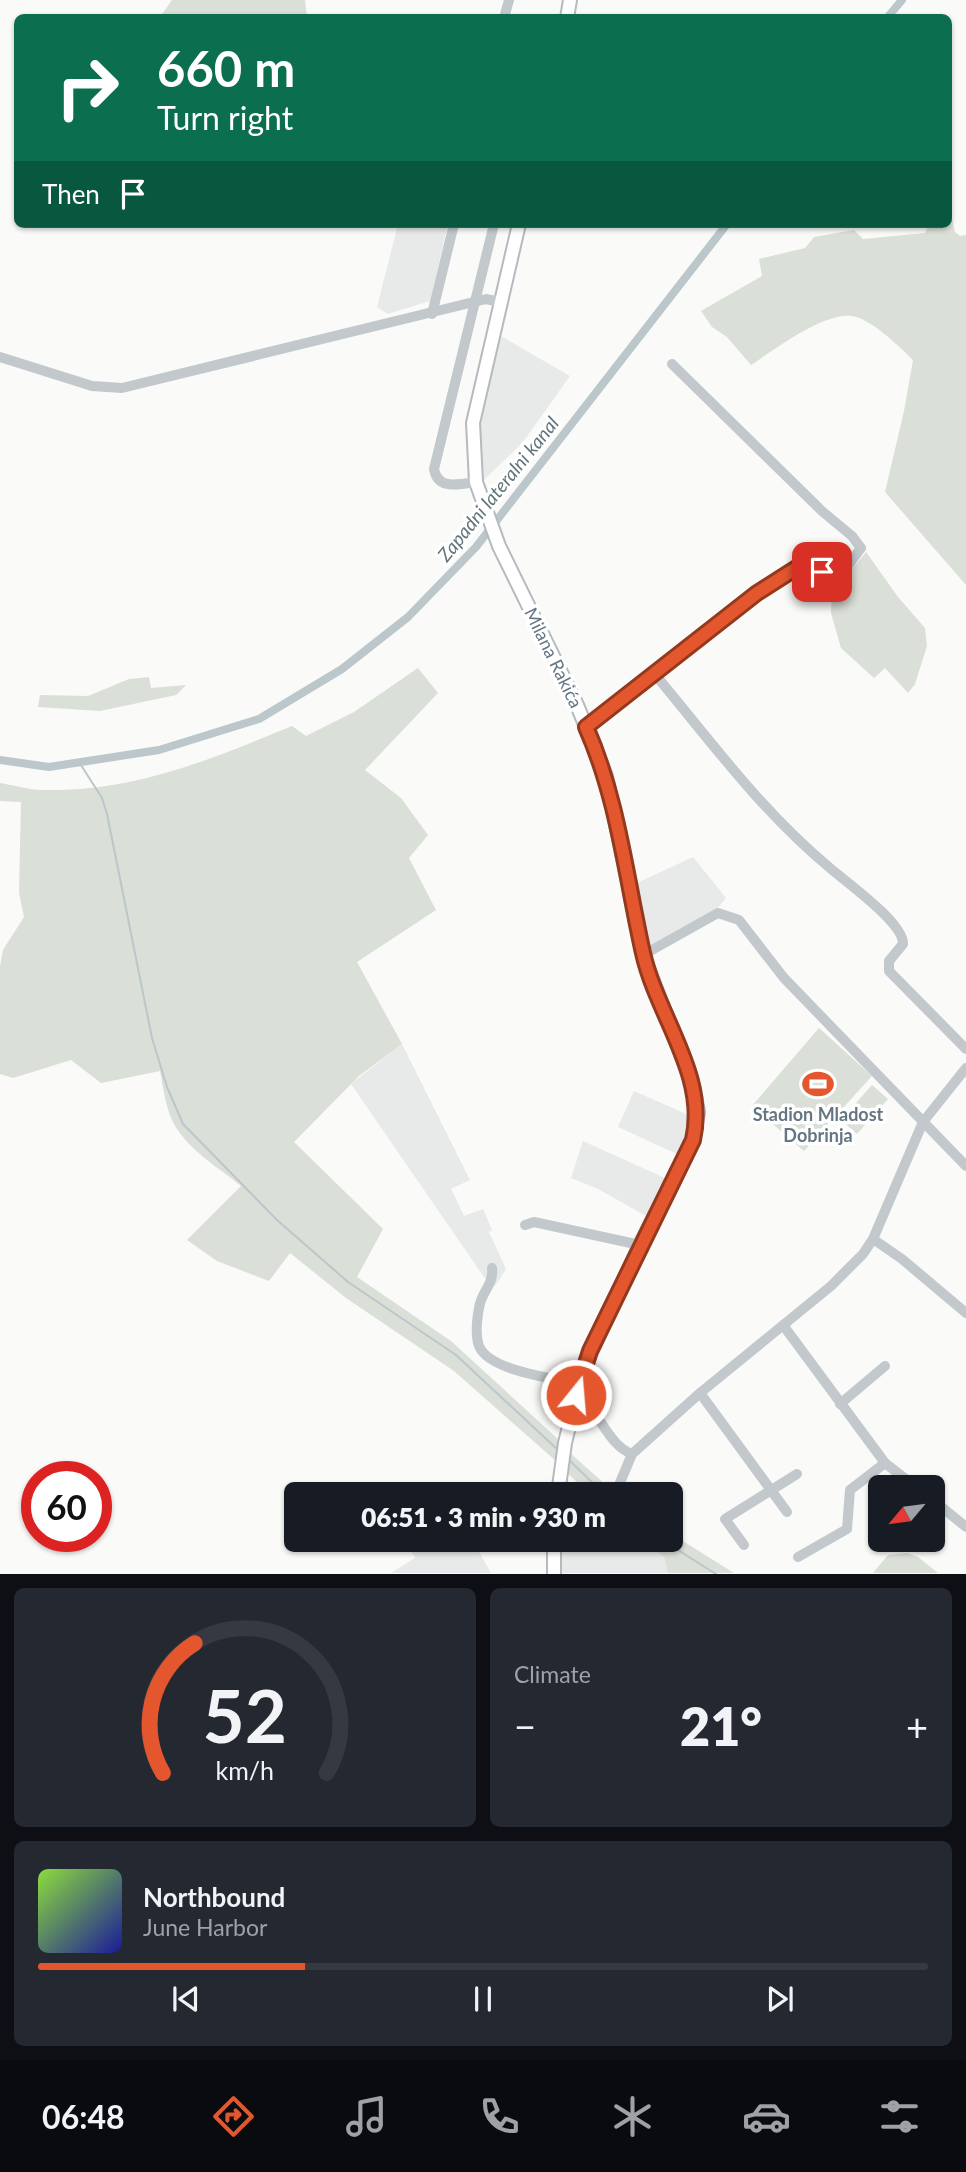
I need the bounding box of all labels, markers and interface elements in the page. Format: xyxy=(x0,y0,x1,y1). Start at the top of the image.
text: 660 m xyxy=(157,39,295,97)
icon: right xyxy=(42,42,133,133)
text: Turn right xyxy=(157,98,293,137)
icon: arrive xyxy=(114,175,152,213)
text: Then xyxy=(42,178,100,210)
water label: Zapadni lateralni kanal xyxy=(432,412,563,566)
pin xyxy=(792,542,852,602)
icon: arrive xyxy=(803,553,841,591)
street label: Milana Rakića xyxy=(520,604,588,711)
sports icon: Stadion Mladost Dobrinja xyxy=(801,1067,835,1101)
place label: Stadion Mladost Dobrinja xyxy=(753,1103,884,1146)
position arrow xyxy=(539,1358,613,1432)
speed limit sign: 60 xyxy=(21,1461,112,1552)
north arrow xyxy=(868,1475,945,1552)
map controls xyxy=(868,1475,945,1552)
text: 06:51 · 3 min · 930 m xyxy=(361,1501,606,1533)
text: Climate xyxy=(514,1660,591,1688)
text: 52 xyxy=(203,1672,287,1760)
text: 21° xyxy=(680,1695,762,1757)
text: − xyxy=(514,1703,536,1749)
text: + xyxy=(906,1703,928,1749)
text: km/h xyxy=(216,1755,274,1785)
text: Northbound xyxy=(143,1881,285,1913)
text: June Harbor xyxy=(143,1913,267,1941)
icon: previous xyxy=(167,1980,205,2018)
icon: pause xyxy=(464,1980,502,2018)
icon: next xyxy=(761,1980,799,2018)
icon: directions xyxy=(209,2092,258,2141)
icon: music xyxy=(342,2092,391,2141)
icon: phone xyxy=(475,2092,524,2141)
icon: climate xyxy=(608,2092,657,2141)
icon: car xyxy=(742,2092,791,2141)
icon: filters xyxy=(875,2092,924,2141)
text: 06:48 xyxy=(42,2097,125,2136)

